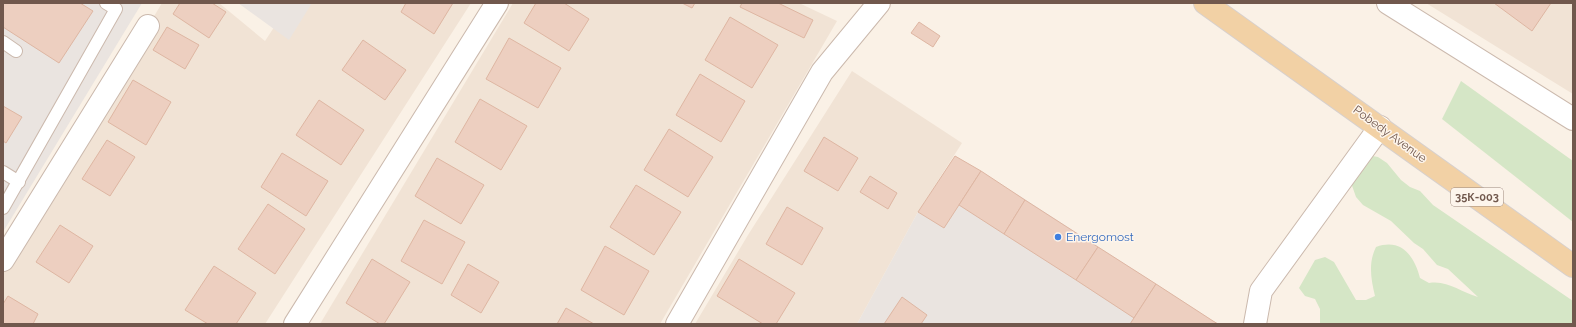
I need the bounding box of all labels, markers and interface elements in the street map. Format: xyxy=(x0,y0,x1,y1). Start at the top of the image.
street label: Pobedy Avenue xyxy=(1351,103,1429,165)
road number: 35К-003 xyxy=(1451,188,1503,206)
place label: Energomost xyxy=(1066,230,1134,244)
marker: Energomost xyxy=(1053,232,1063,242)

